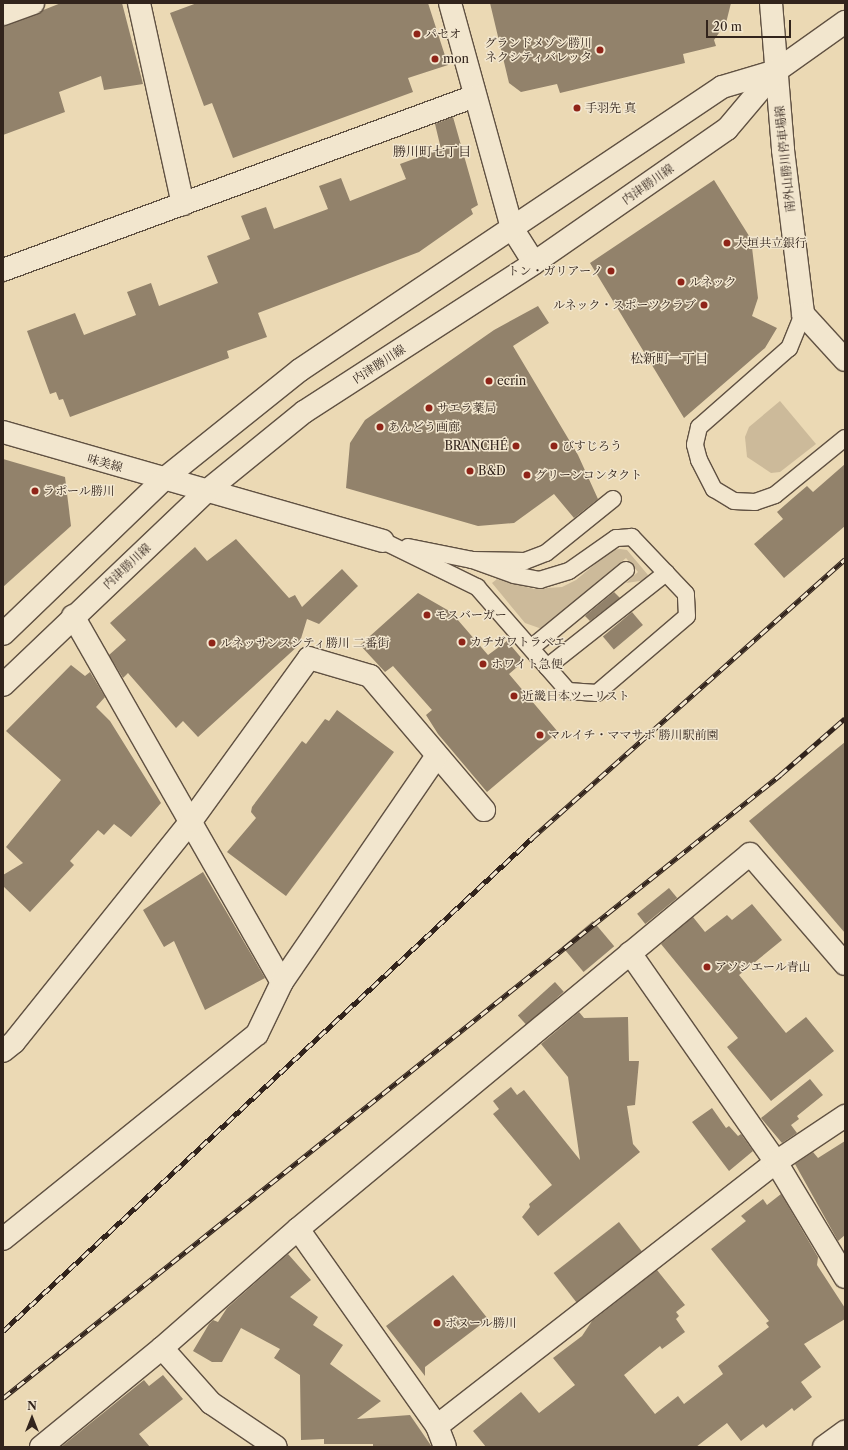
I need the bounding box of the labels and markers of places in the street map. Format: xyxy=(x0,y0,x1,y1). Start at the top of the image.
place label: パセオ xyxy=(425,27,461,41)
marker: パセオ xyxy=(412,29,422,39)
place label: グランドメゾン勝川 ネクシティバレッタ xyxy=(484,36,592,64)
marker: グランドメゾン勝川 ネクシティバレッタ xyxy=(595,45,605,55)
place label: mon xyxy=(443,52,469,66)
marker: mon xyxy=(430,54,440,64)
place label: 手羽先 真 xyxy=(585,101,636,115)
marker: 手羽先 真 xyxy=(572,103,582,113)
place label: 大垣共立銀行 xyxy=(735,236,807,250)
marker: 大垣共立銀行 xyxy=(722,238,732,248)
place label: トン・ガリアーノ xyxy=(507,264,603,278)
marker: トン・ガリアーノ xyxy=(606,266,616,276)
place label: ルネック xyxy=(689,275,737,289)
marker: ルネック xyxy=(676,277,686,287)
place label: ルネック・スポーツクラブ xyxy=(552,298,696,312)
marker: ルネック・スポーツクラブ xyxy=(699,300,709,310)
place label: ecrin xyxy=(497,374,526,388)
marker: ecrin xyxy=(484,376,494,386)
place label: サエラ薬局 xyxy=(437,401,497,415)
marker: サエラ薬局 xyxy=(424,403,434,413)
place label: あんどう画廊 xyxy=(388,420,460,434)
marker: あんどう画廊 xyxy=(375,422,385,432)
place label: BRANCHÉ xyxy=(444,439,508,453)
place label: びすじろう xyxy=(562,439,622,453)
marker: BRANCHÉ xyxy=(511,441,521,451)
marker: びすじろう xyxy=(549,441,559,451)
place label: B&D xyxy=(478,464,506,478)
marker: B&D xyxy=(465,466,475,476)
place label: グリーンコンタクト xyxy=(535,468,643,482)
marker: グリーンコンタクト xyxy=(522,470,532,480)
place label: ラポール勝川 xyxy=(43,484,115,498)
marker: ラポール勝川 xyxy=(30,486,40,496)
place label: モスバーガー xyxy=(435,608,507,622)
marker: モスバーガー xyxy=(422,610,432,620)
place label: カチガワトラベエ xyxy=(470,635,566,649)
place label: ルネッサンスシティ勝川 二番街 xyxy=(220,636,391,650)
marker: カチガワトラベエ xyxy=(457,637,467,647)
marker: ルネッサンスシティ勝川 二番街 xyxy=(207,638,217,648)
place label: ホワイト急便 xyxy=(491,657,563,671)
marker: ホワイト急便 xyxy=(478,659,488,669)
place label: 近畿日本ツーリスト xyxy=(522,689,630,703)
marker: 近畿日本ツーリスト xyxy=(509,691,519,701)
place label: マルイチ・ママサポ 勝川駅前園 xyxy=(548,728,719,742)
marker: マルイチ・ママサポ 勝川駅前園 xyxy=(535,730,545,740)
place label: アソシエール青山 xyxy=(715,960,811,974)
marker: アソシエール青山 xyxy=(702,962,712,972)
place label: ボヌール勝川 xyxy=(445,1316,517,1330)
marker: ボヌール勝川 xyxy=(432,1318,442,1328)

